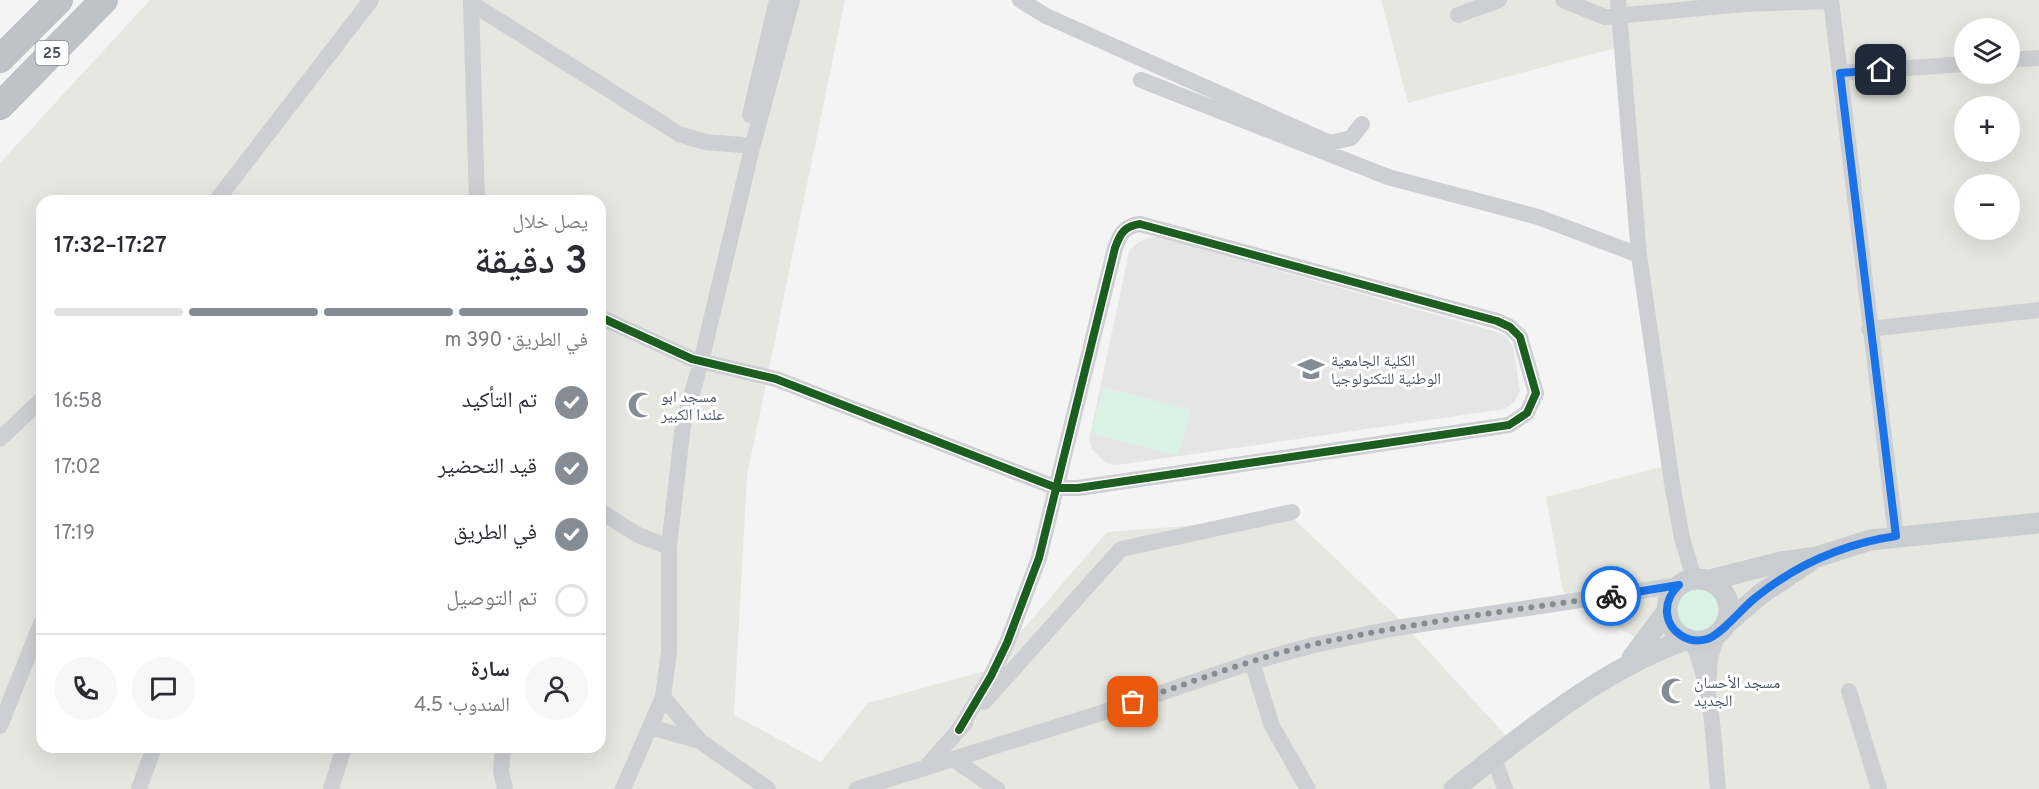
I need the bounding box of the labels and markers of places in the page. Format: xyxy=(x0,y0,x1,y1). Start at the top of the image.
pin xyxy=(1855,44,1906,95)
place label: الكلية الجامعية الوطنية للتكنولوجيا xyxy=(1331,352,1441,390)
school or university icon: الكلية الجامعية الوطنية للتكنولوجيا xyxy=(1296,354,1326,384)
place label: مسجد ابو علندا الكبير xyxy=(660,388,724,426)
mosque icon: مسجد ابو علندا الكبير xyxy=(626,390,656,420)
place label: مسجد الأحسان الجديد xyxy=(1694,674,1780,712)
pin xyxy=(1107,676,1158,727)
mosque icon: مسجد الأحسان الجديد xyxy=(1659,676,1689,706)

